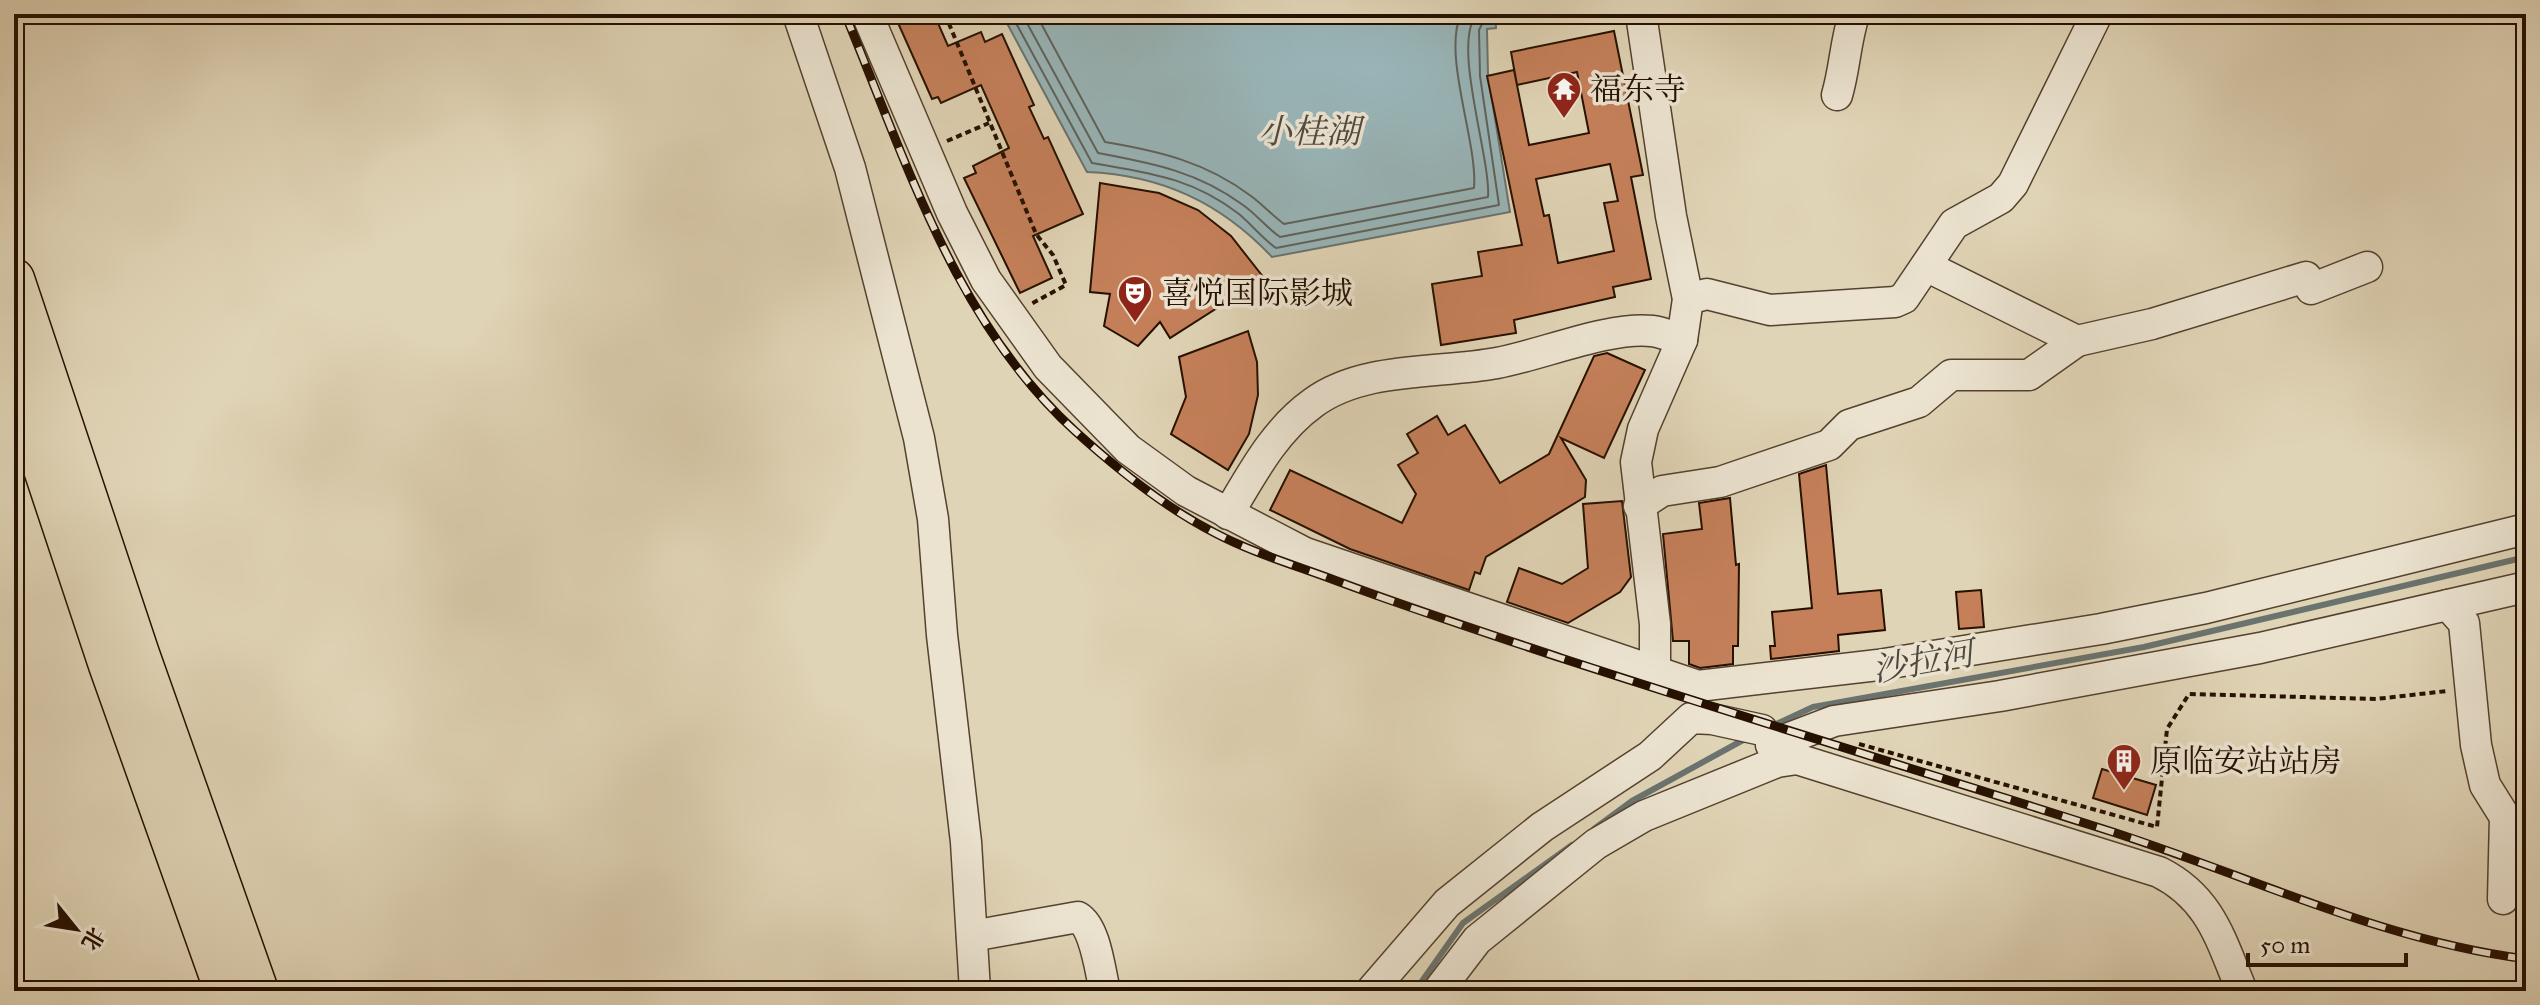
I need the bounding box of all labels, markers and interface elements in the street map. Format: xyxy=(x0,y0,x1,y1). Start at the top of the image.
temple icon: 福东寺 xyxy=(1545,70,1583,120)
place label: 福东寺 xyxy=(1590,70,1686,109)
water label: 小桂湖 xyxy=(1258,111,1366,152)
theatre icon: 喜悦国际影城 xyxy=(1116,274,1154,324)
place label: 喜悦国际影城 xyxy=(1161,274,1353,313)
water label: 沙拉河 xyxy=(1869,631,1983,691)
building icon: 原临安站站房 xyxy=(2105,742,2143,792)
place label: 原临安站站房 xyxy=(2150,742,2342,781)
north arrow xyxy=(36,889,116,969)
scale bar xyxy=(2248,917,2406,967)
text: 北 xyxy=(76,922,110,955)
text: 50 m xyxy=(2260,930,2310,960)

